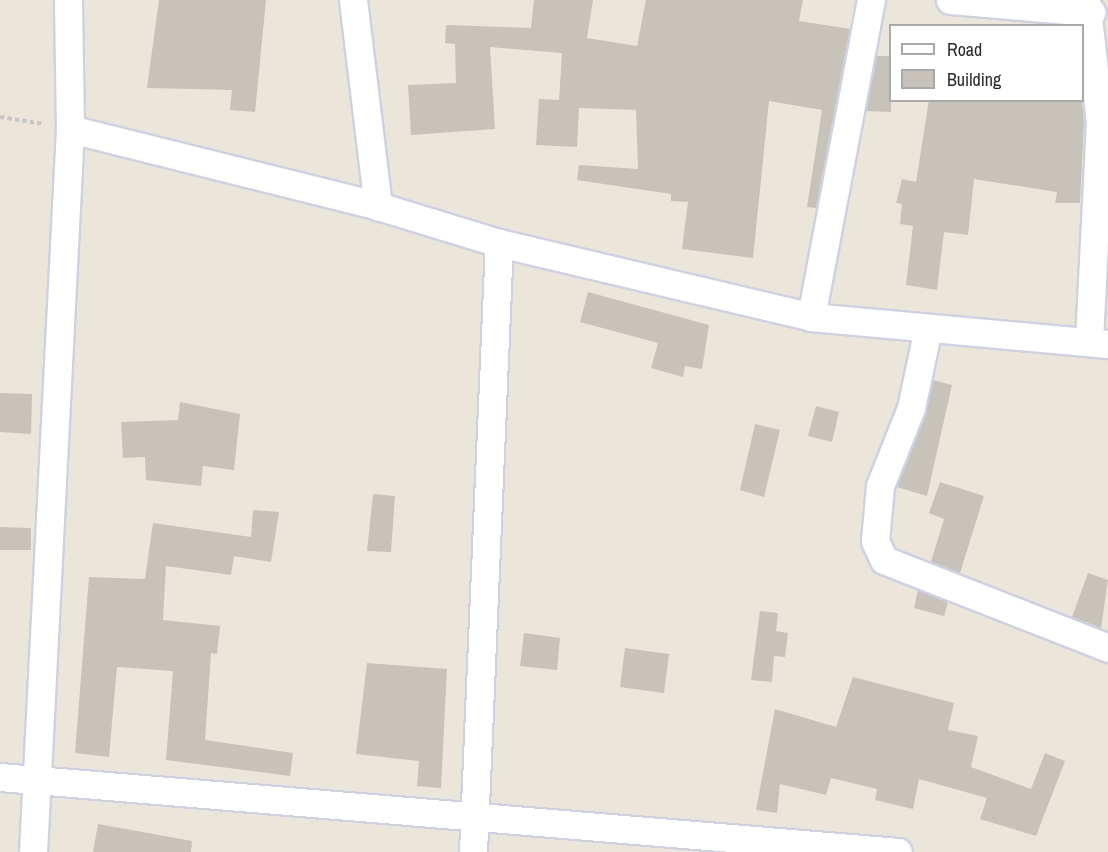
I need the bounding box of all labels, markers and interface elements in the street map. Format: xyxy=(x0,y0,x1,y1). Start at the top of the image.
legend xyxy=(889,24,1084,102)
text: Road xyxy=(947,37,982,62)
text: Building xyxy=(947,67,1001,92)

